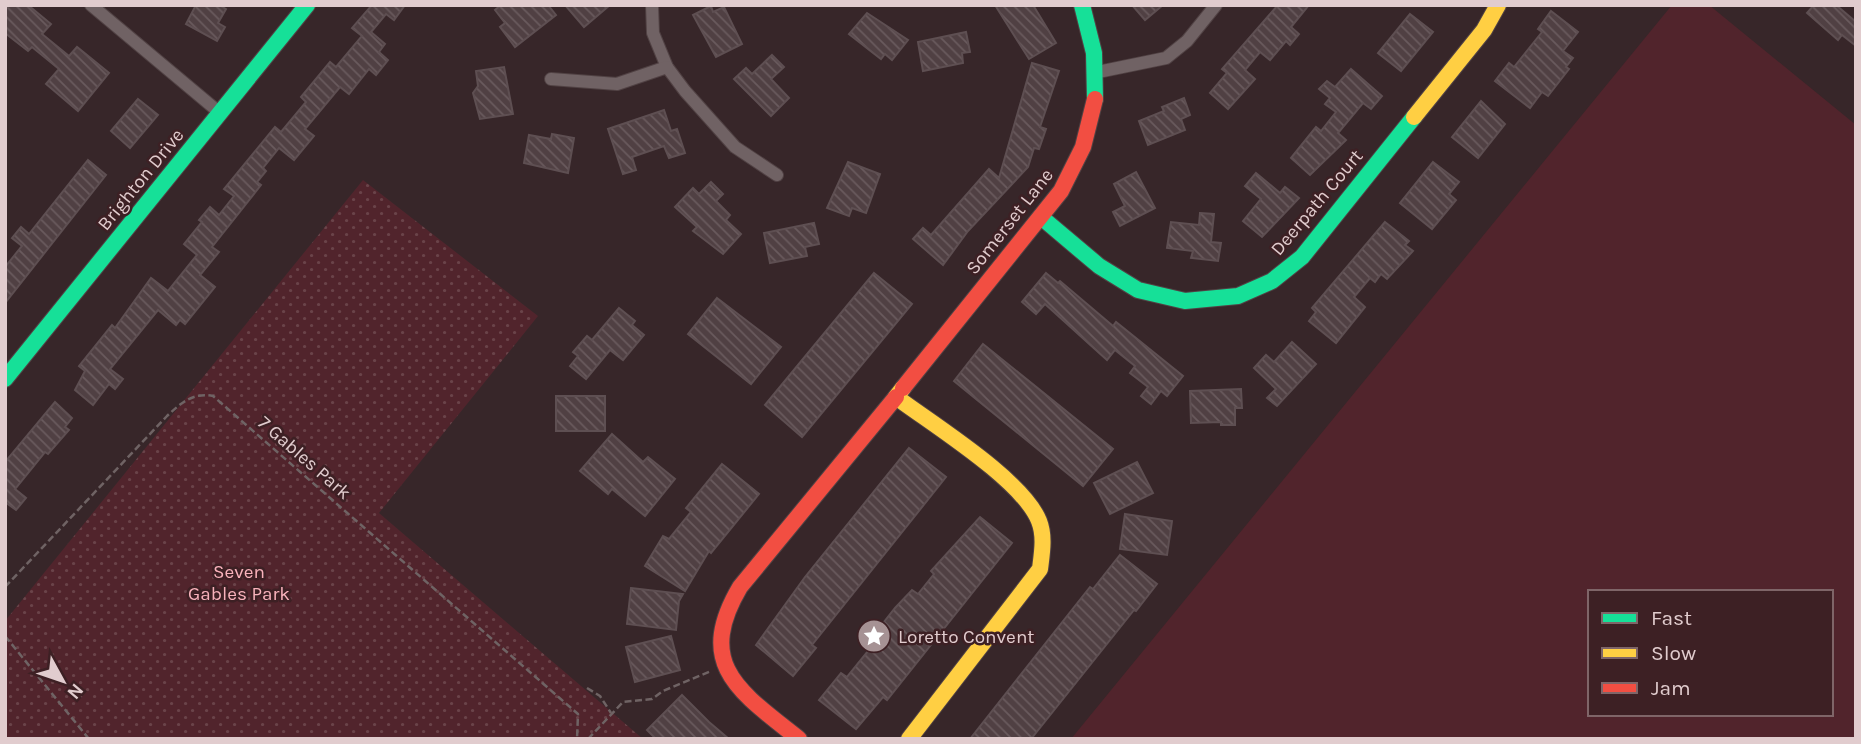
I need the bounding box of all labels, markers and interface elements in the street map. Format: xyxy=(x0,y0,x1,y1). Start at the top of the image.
street label: Brighton Drive xyxy=(93,124,188,235)
street label: Deerpath Court xyxy=(1266,145,1367,260)
street label: Somerset Lane xyxy=(962,164,1058,279)
street label: 7 Gables Park xyxy=(254,412,355,504)
park label: Seven Gables Park xyxy=(188,561,290,605)
legend xyxy=(1588,590,1833,716)
text: Fast xyxy=(1651,606,1692,630)
place icon: Loretto Convent xyxy=(855,617,893,655)
place label: Loretto Convent xyxy=(898,626,1035,648)
text: Slow xyxy=(1651,641,1696,665)
north arrow xyxy=(28,646,98,716)
text: Jam xyxy=(1651,676,1691,700)
text: N xyxy=(62,679,88,704)

